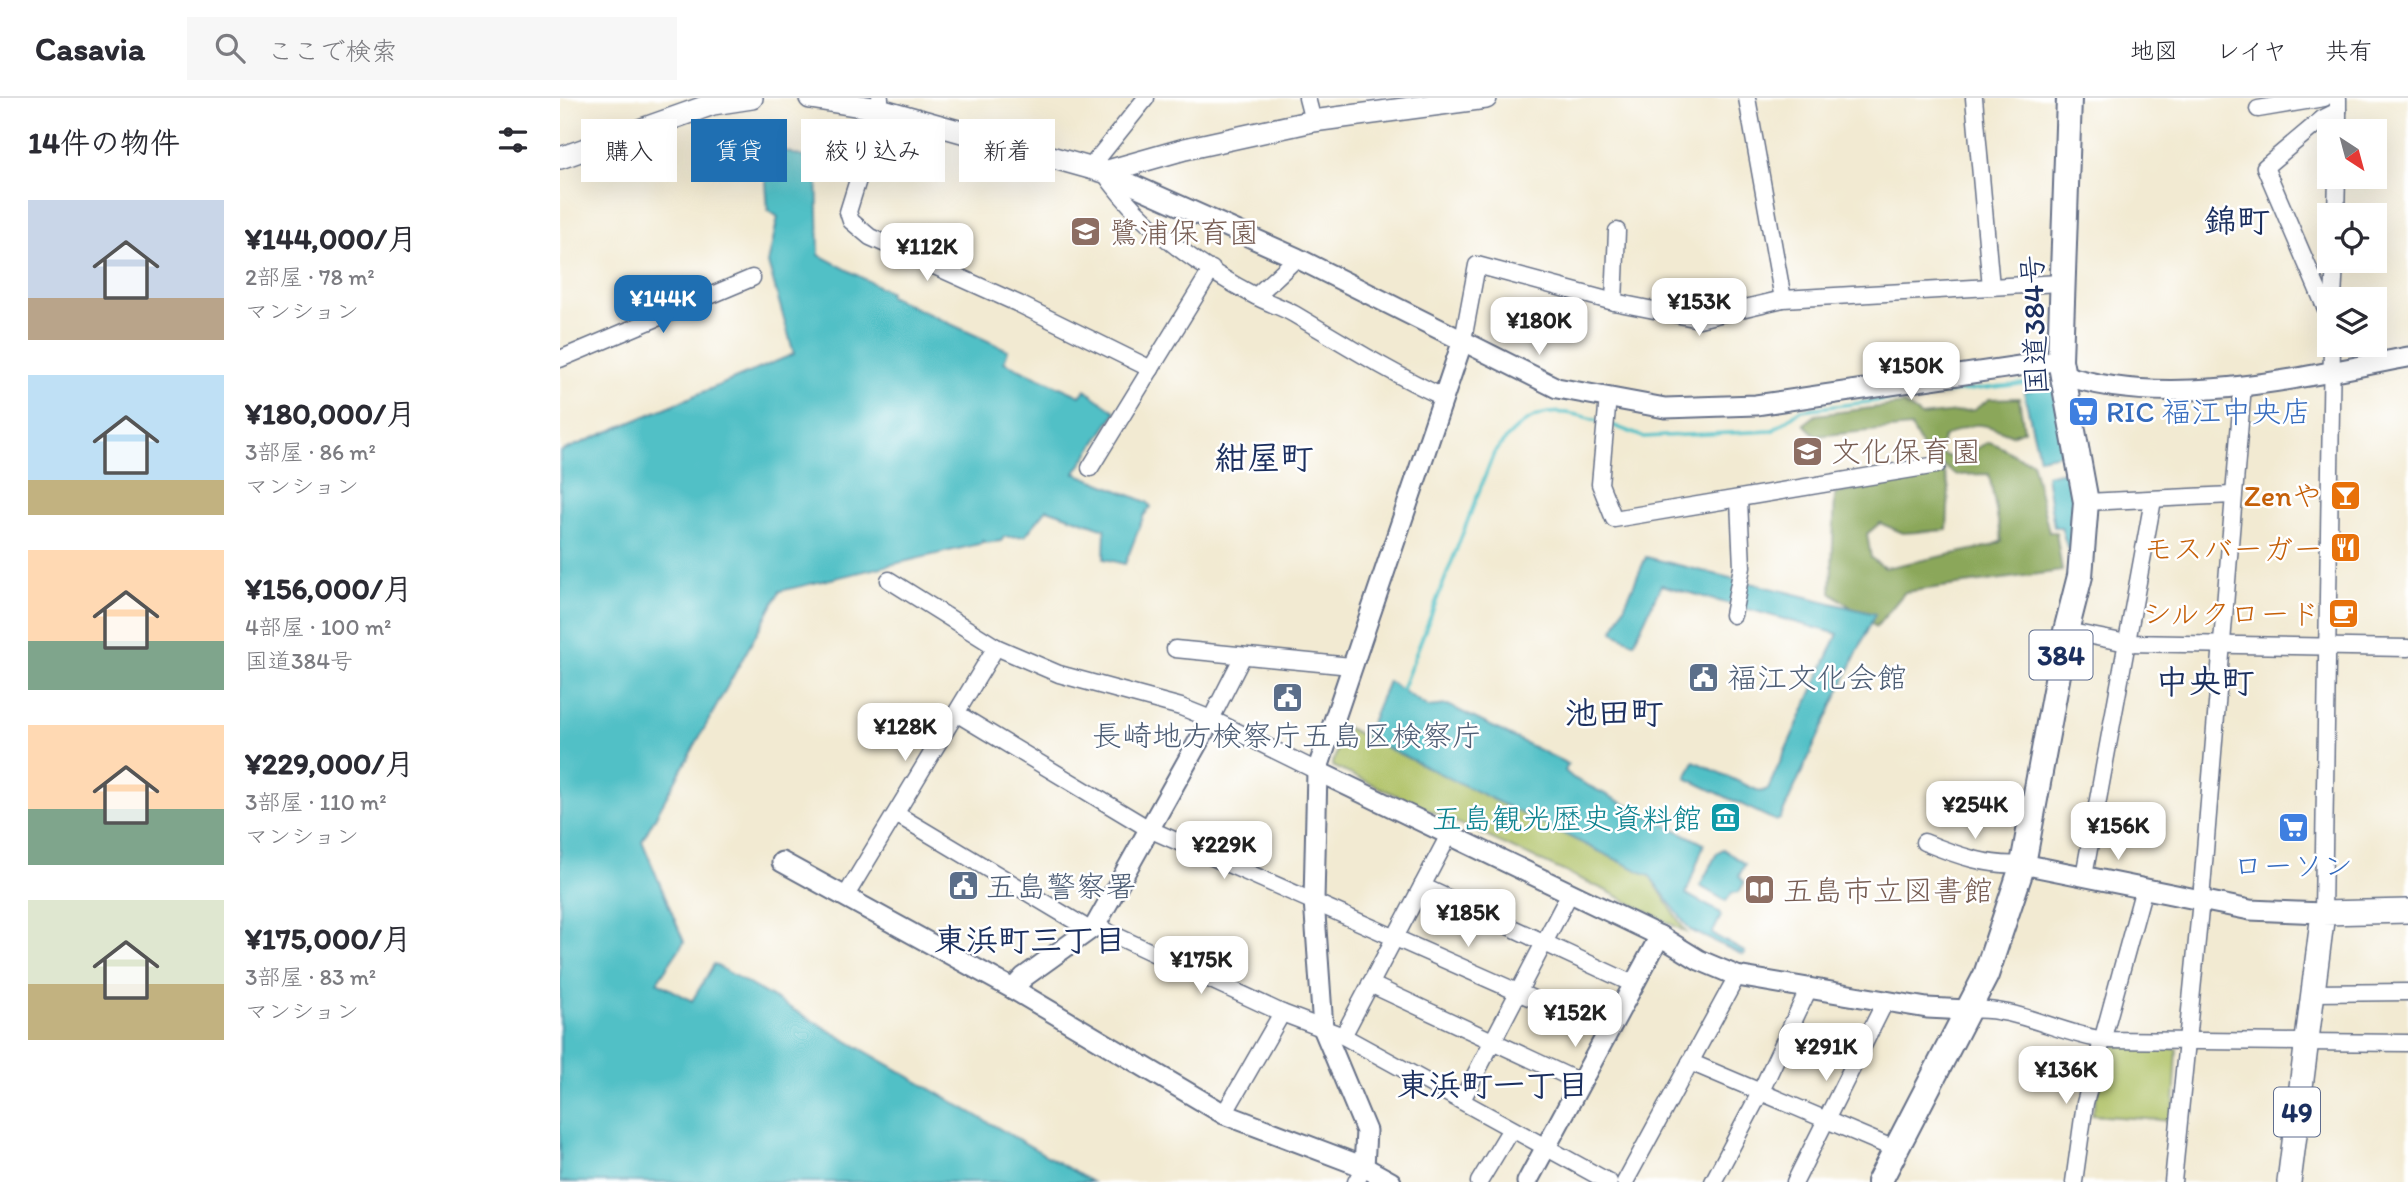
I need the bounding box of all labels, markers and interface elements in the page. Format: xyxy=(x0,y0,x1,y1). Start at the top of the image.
search box xyxy=(187,17,677,80)
text: Casavia xyxy=(35,29,145,68)
icon: search xyxy=(211,29,249,67)
text: ここで検索 xyxy=(267,35,397,67)
text: 地図 xyxy=(2130,36,2178,65)
text: レイヤ xyxy=(2216,36,2287,65)
text: 共有 xyxy=(2325,36,2373,65)
chip: 購入 xyxy=(581,119,677,182)
chip: 賃貸 xyxy=(691,119,787,182)
chip: 絞り込み xyxy=(801,119,945,182)
chip: 新着 xyxy=(959,119,1055,182)
north arrow xyxy=(2317,119,2387,189)
map controls xyxy=(2317,119,2387,357)
icon: filters xyxy=(494,121,532,159)
text: 14件の物件 xyxy=(28,124,180,161)
district label: 錦町 xyxy=(2204,201,2270,240)
button: locate xyxy=(2317,203,2387,273)
place label: 鷺浦保育園 xyxy=(1109,214,1259,251)
school or university icon: 鷺浦保育園 xyxy=(1069,215,1103,249)
text: ¥144,000/月 xyxy=(245,220,417,257)
pin: ¥112K xyxy=(878,223,976,283)
icon: home xyxy=(84,228,168,312)
text: ¥112K xyxy=(896,232,958,260)
street label: 国道384号 xyxy=(2013,254,2055,396)
text: 2部屋 · 78 m² xyxy=(245,263,375,291)
pin: ¥144K xyxy=(614,275,712,335)
pin: ¥153K xyxy=(1650,278,1748,338)
text: ¥144K xyxy=(630,284,696,312)
text: ¥153K xyxy=(1668,287,1730,315)
button: layers xyxy=(2317,287,2387,357)
text: マンション xyxy=(245,297,359,325)
pin: ¥180K xyxy=(1490,298,1588,357)
text: ¥180K xyxy=(1506,306,1572,334)
pin: ¥150K xyxy=(1862,342,1960,402)
text: ¥150K xyxy=(1879,351,1943,379)
place label: RIC 福江中央店 xyxy=(2106,393,2311,430)
supermarket icon: RIC 福江中央店 xyxy=(2066,394,2100,428)
text: ¥180,000/月 xyxy=(245,395,416,432)
icon: home xyxy=(84,403,168,487)
place label: 文化保育園 xyxy=(1831,433,1981,470)
school or university icon: 文化保育園 xyxy=(1791,434,1825,468)
text: 3部屋 · 86 m² xyxy=(245,438,376,466)
district label: 紺屋町 xyxy=(1215,438,1314,477)
text: マンション xyxy=(245,472,359,500)
place label: Zenや xyxy=(2244,477,2322,514)
bar icon: Zenや xyxy=(2328,478,2362,512)
place label: モスバーガー xyxy=(2144,530,2323,567)
restaurant icon: モスバーガー xyxy=(2329,531,2363,565)
text: ¥156,000/月 xyxy=(245,570,413,607)
icon: home xyxy=(84,578,168,662)
place label: シルクロード xyxy=(2142,595,2320,632)
cafe icon: シルクロード xyxy=(2326,596,2360,630)
text: 4部屋 · 100 m² xyxy=(245,613,391,641)
road number: 384 xyxy=(2030,630,2092,680)
text: 国道384号 xyxy=(245,647,353,675)
place label: 福江文化会館 xyxy=(1727,659,1907,696)
public building icon: 福江文化会館 xyxy=(1687,660,1721,694)
district label: 中央町 xyxy=(2156,662,2255,701)
public building icon: 長崎地方検察庁五島区検察庁 xyxy=(1270,680,1304,714)
district label: 池田町 xyxy=(1565,693,1664,732)
pin: ¥128K xyxy=(856,704,954,763)
text: ¥128K xyxy=(874,712,936,740)
place label: 長崎地方検察庁五島区検察庁 xyxy=(1092,717,1482,754)
text: ¥229,000/月 xyxy=(245,745,414,782)
icon: home xyxy=(84,753,168,837)
pin: ¥254K xyxy=(1926,782,2024,841)
text: 3部屋 · 110 m² xyxy=(245,788,387,816)
text: ¥254K xyxy=(1942,790,2008,818)
place label: 五島観光歴史資料館 xyxy=(1432,800,1702,837)
museum icon: 五島観光歴史資料館 xyxy=(1708,801,1742,835)
pin: ¥156K xyxy=(2069,802,2167,862)
supermarket icon: ローソン xyxy=(2276,810,2310,844)
text: ¥156K xyxy=(2087,811,2149,839)
text: マンション xyxy=(245,822,359,850)
pin: ¥229K xyxy=(1175,822,1273,881)
text: ¥229K xyxy=(1192,830,1256,858)
place label: ローソン xyxy=(2233,847,2353,884)
place label: 五島警察署 xyxy=(986,868,1136,905)
public building icon: 五島警察署 xyxy=(946,869,980,903)
place label: 五島市立図書館 xyxy=(1783,872,1993,909)
library icon: 五島市立図書館 xyxy=(1743,873,1777,907)
pin: ¥185K xyxy=(1419,890,1517,949)
text: ¥185K xyxy=(1437,898,1499,926)
text: ¥175,000/月 xyxy=(245,920,412,957)
district label: 東浜町三丁目 xyxy=(934,921,1126,959)
icon: home xyxy=(84,928,168,1012)
pin: ¥175K xyxy=(1152,936,1250,996)
text: ¥175K xyxy=(1170,945,1232,973)
text: 3部屋 · 83 m² xyxy=(245,963,376,991)
pin: ¥152K xyxy=(1526,990,1624,1049)
text: マンション xyxy=(245,997,359,1025)
text: ¥152K xyxy=(1544,998,1606,1026)
pin: ¥291K xyxy=(1777,1024,1875,1083)
text: ¥291K xyxy=(1795,1032,1857,1060)
pin: ¥136K xyxy=(2017,1046,2115,1106)
text: ¥136K xyxy=(2035,1055,2097,1083)
district label: 東浜町一丁目 xyxy=(1397,1066,1589,1104)
road number: 49 xyxy=(2274,1088,2320,1136)

